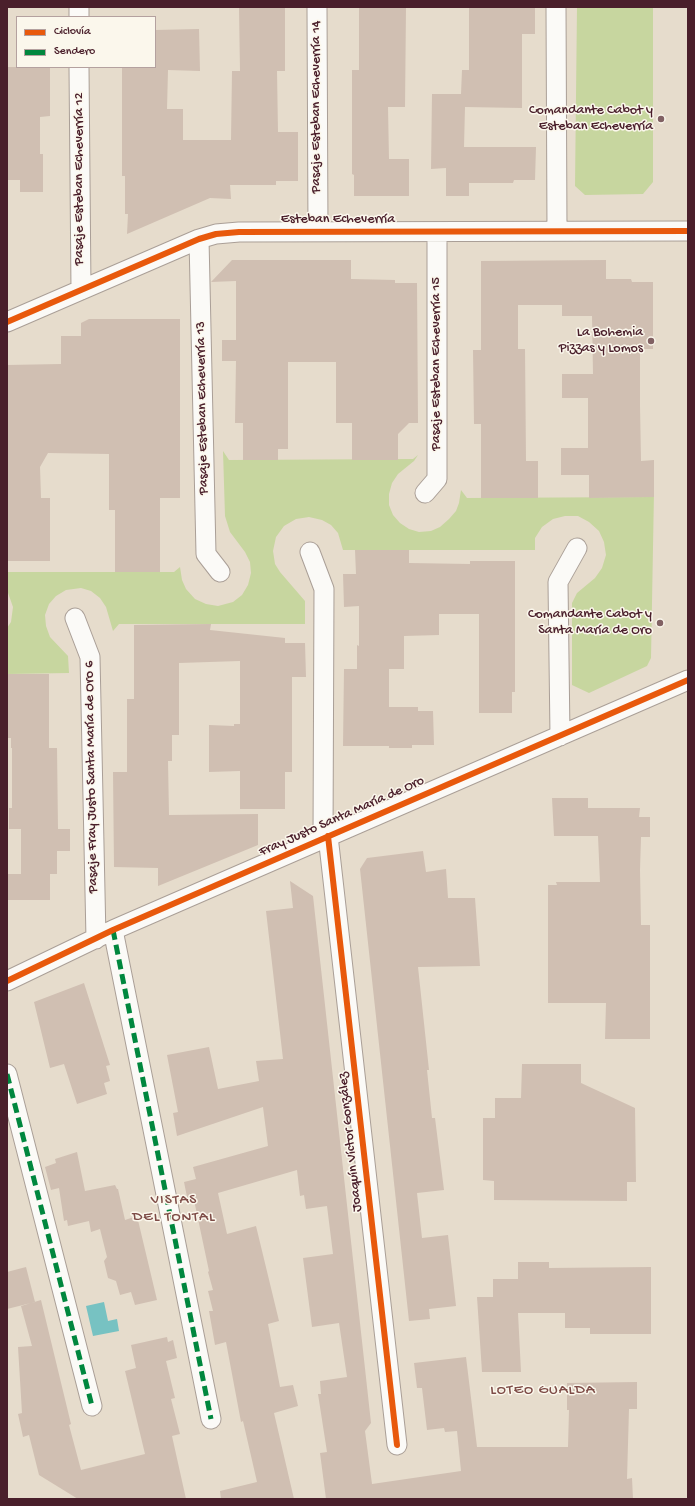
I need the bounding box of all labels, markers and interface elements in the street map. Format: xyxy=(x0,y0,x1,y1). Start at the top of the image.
legend xyxy=(16,16,156,68)
street label: Pasaje Esteban Echeverría 14 xyxy=(309,21,325,193)
text: Ciclovía xyxy=(54,25,91,39)
text: Sendero xyxy=(54,45,95,59)
street label: Pasaje Esteban Echeverría 12 xyxy=(72,92,88,266)
place label: Comandante Cabot y Esteban Echeverría xyxy=(529,103,653,136)
marker: Comandante Cabot y Esteban Echeverría xyxy=(656,114,666,124)
street label: Esteban Echeverría xyxy=(281,212,395,228)
street label: Pasaje Esteban Echeverría 15 xyxy=(429,277,445,451)
street label: Pasaje Esteban Echeverría 13 xyxy=(193,321,213,495)
place label: La Bohemia Pizzas y Lomos xyxy=(559,325,643,358)
marker: La Bohemia Pizzas y Lomos xyxy=(646,336,656,346)
place label: Comandante Cabot y Santa María de Oro xyxy=(528,607,652,640)
marker: Comandante Cabot y Santa María de Oro xyxy=(655,618,665,628)
street label: Pasaje Fray Justo Santa María de Oro 6 xyxy=(82,661,102,893)
street label: Fray Justo Santa María de Oro xyxy=(257,773,427,861)
street label: Joaquín Víctor González xyxy=(335,1071,367,1213)
district label: VISTAS DEL TONTAL xyxy=(133,1192,215,1227)
district label: LOTEO GUALDA xyxy=(490,1382,596,1400)

